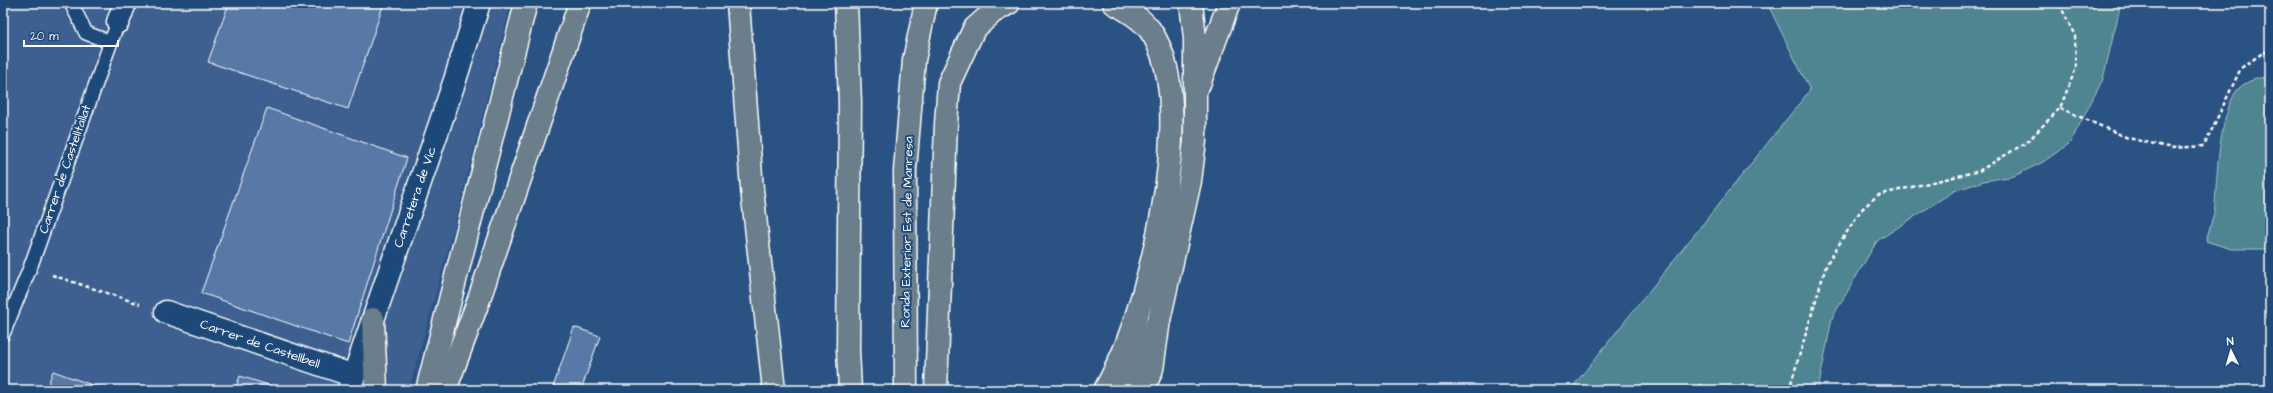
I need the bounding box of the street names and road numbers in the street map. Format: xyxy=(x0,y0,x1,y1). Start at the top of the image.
street label: Carrer de Castelltallat xyxy=(35,102,96,236)
street label: Ronda Exterior Est de Manresa xyxy=(896,136,918,328)
street label: Carretera de Vic xyxy=(389,144,441,250)
street label: Carrer de Castellbell xyxy=(198,315,322,373)

